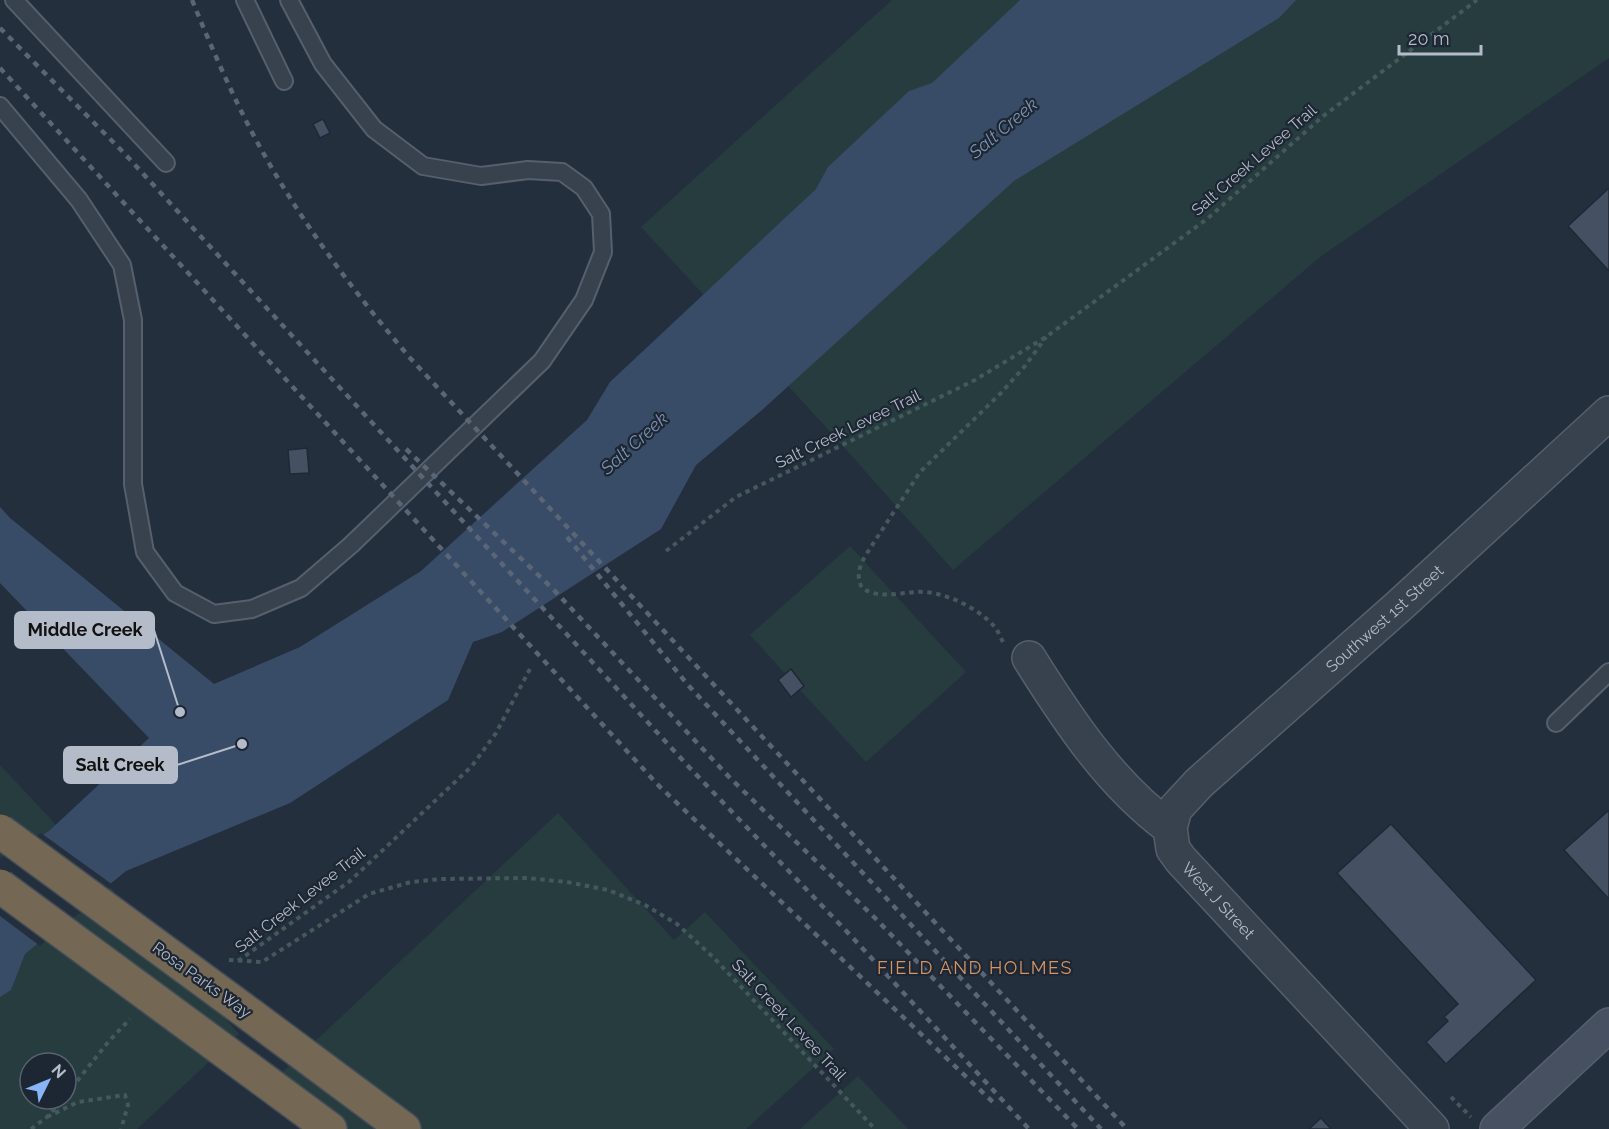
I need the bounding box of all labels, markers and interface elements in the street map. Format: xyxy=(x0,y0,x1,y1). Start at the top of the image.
scale bar xyxy=(1399,18,1482,56)
text: 20 m xyxy=(1408,28,1450,49)
water label: Salt Creek xyxy=(964,93,1042,163)
street label: Salt Creek Levee Trail xyxy=(1188,100,1321,219)
street label: Salt Creek Levee Trail xyxy=(772,385,924,472)
water label: Salt Creek xyxy=(595,407,672,479)
street label: Southwest 1st Street xyxy=(1322,560,1447,676)
callout: Middle Creek xyxy=(15,612,154,648)
text: Middle Creek xyxy=(28,619,143,640)
callout: Salt Creek xyxy=(64,747,177,783)
text: Salt Creek xyxy=(76,754,165,775)
street label: Salt Creek Levee Trail xyxy=(231,843,369,957)
street label: West J Street xyxy=(1178,858,1259,943)
street label: Rosa Parks Way xyxy=(149,938,255,1022)
street label: Salt Creek Levee Trail xyxy=(728,955,851,1085)
district label: FIELD AND HOLMES xyxy=(877,957,1073,978)
north arrow xyxy=(18,1051,78,1111)
text: N xyxy=(47,1060,70,1082)

